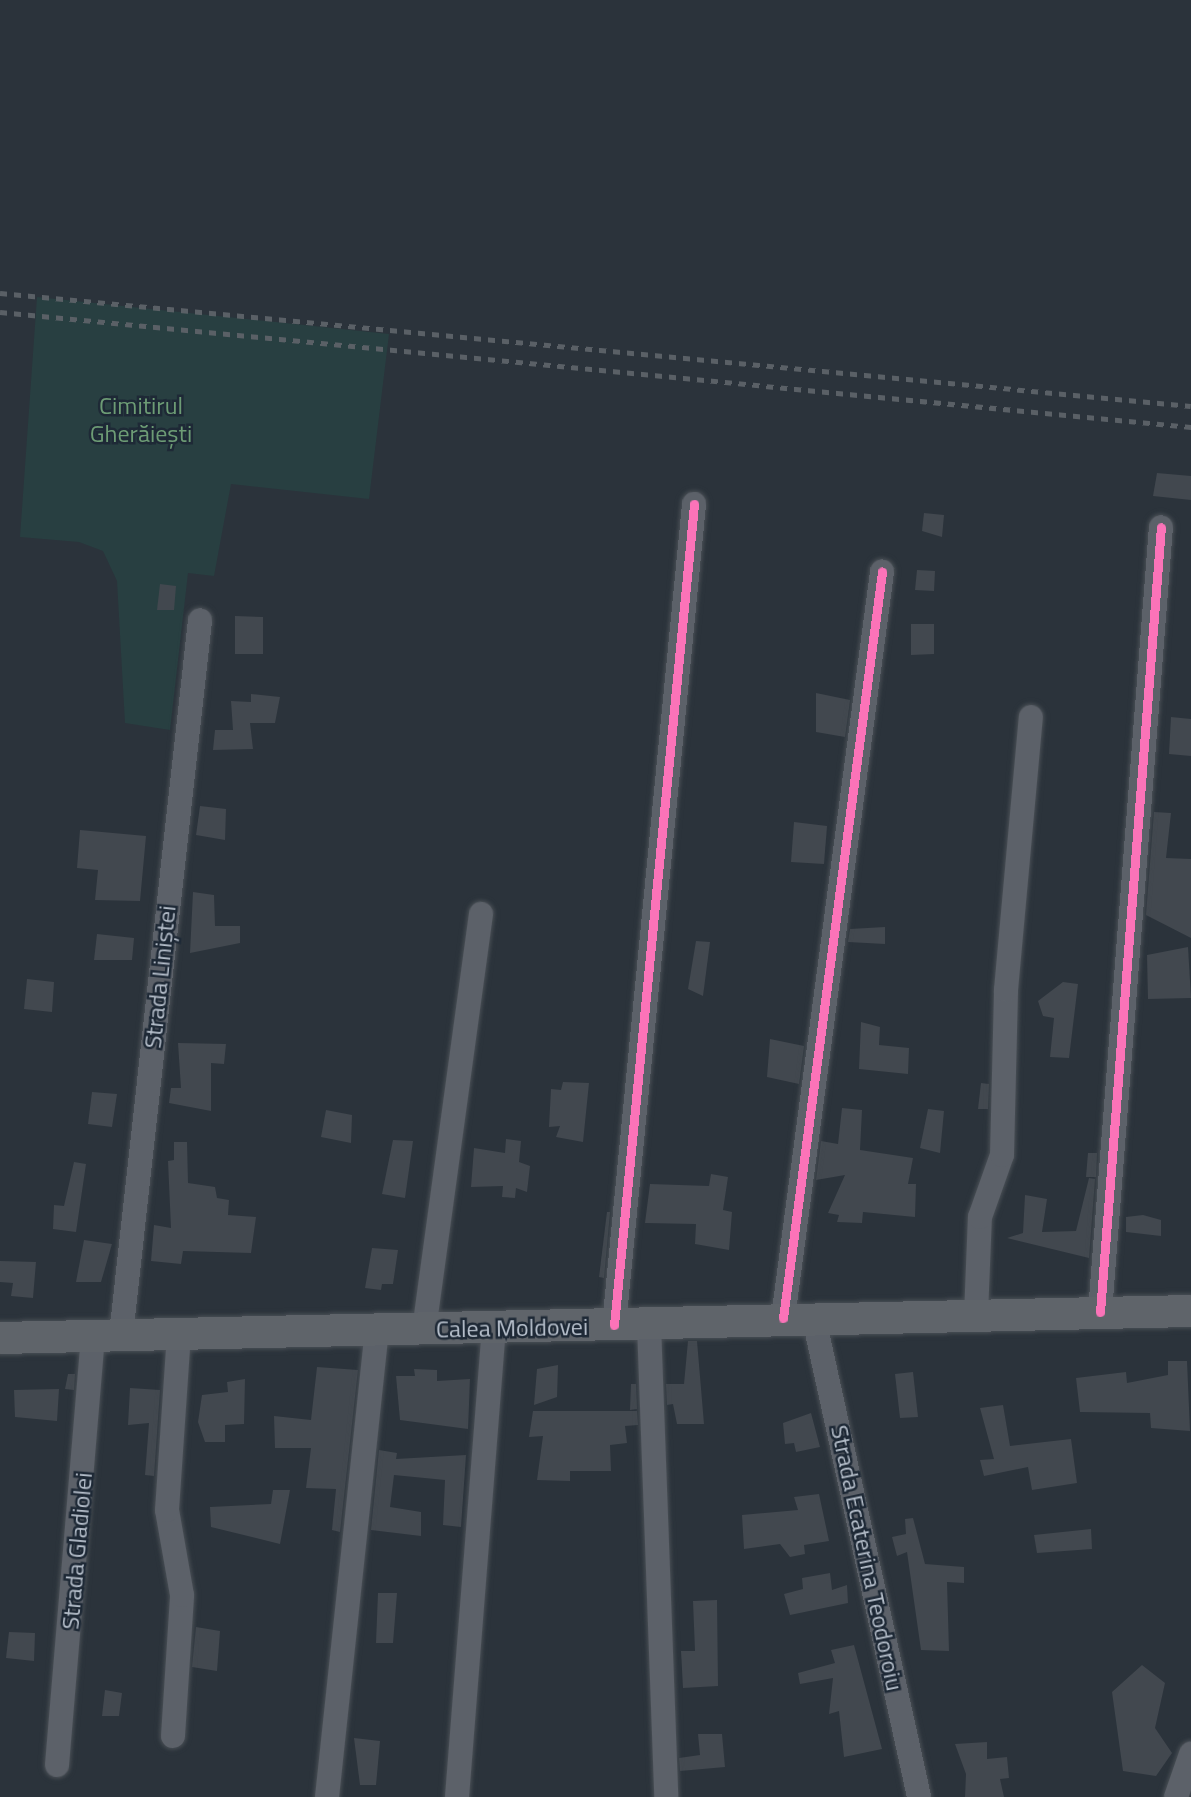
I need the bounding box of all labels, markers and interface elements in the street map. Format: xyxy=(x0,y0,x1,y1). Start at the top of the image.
park label: Cimitirul Gherăiești xyxy=(90,392,192,448)
street label: Strada Liniștei xyxy=(138,904,182,1050)
street label: Calea Moldovei xyxy=(436,1312,588,1344)
street label: Strada Ecaterina Teodoroiu xyxy=(825,1423,909,1693)
street label: Strada Gladiolei xyxy=(56,1471,98,1631)

